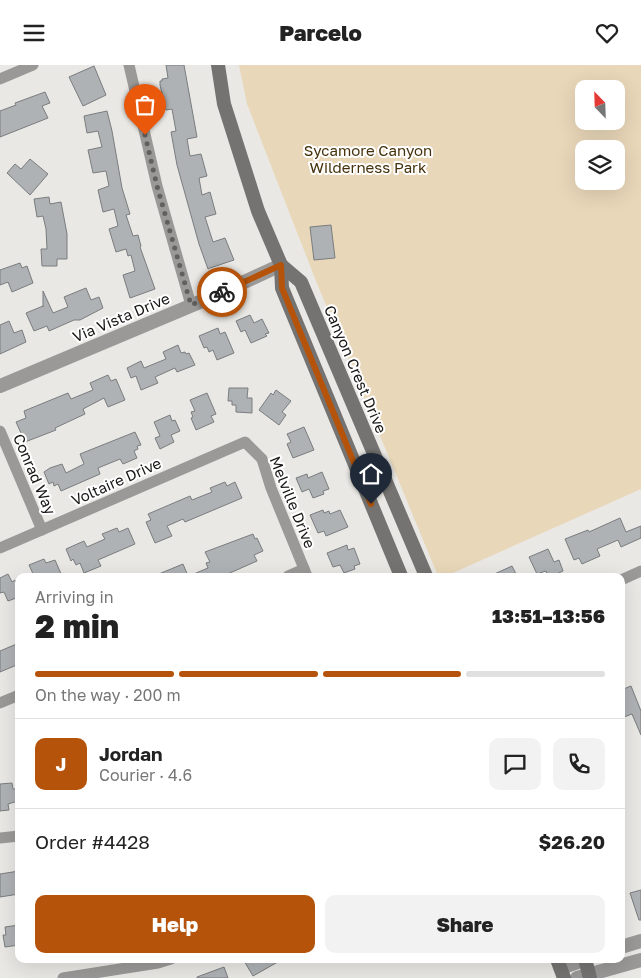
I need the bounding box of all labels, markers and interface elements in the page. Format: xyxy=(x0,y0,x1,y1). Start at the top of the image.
icon: menu xyxy=(20,19,48,47)
text: Parcelo xyxy=(279,19,362,46)
icon: heart xyxy=(593,19,621,47)
north arrow xyxy=(575,80,625,130)
map controls xyxy=(575,80,625,190)
pin xyxy=(124,84,166,135)
icon: bag xyxy=(131,91,159,119)
button: layers xyxy=(575,140,625,190)
park label: Sycamore Canyon Wilderness Park xyxy=(304,141,432,176)
courier xyxy=(197,267,247,317)
icon: bike xyxy=(208,278,236,306)
street label: Via Vista Drive xyxy=(70,288,173,346)
street label: Canyon Crest Drive xyxy=(321,302,391,436)
street label: Conrad Way xyxy=(10,431,60,518)
street label: Voltaire Drive xyxy=(68,453,164,509)
street label: Melville Drive xyxy=(266,453,320,551)
pin xyxy=(350,453,392,504)
icon: home xyxy=(357,460,385,488)
text: Arriving in xyxy=(35,587,114,607)
text: 13:51–13:56 xyxy=(492,604,605,627)
text: 2 min xyxy=(35,607,119,645)
text: On the way · 200 m xyxy=(35,685,181,705)
button: chat xyxy=(489,738,541,790)
button: phone xyxy=(553,738,605,790)
text: Jordan xyxy=(99,742,163,765)
text: J xyxy=(56,752,66,775)
text: Courier · 4.6 xyxy=(99,765,192,785)
text: Order #4428 xyxy=(35,830,150,853)
text: $26.20 xyxy=(539,830,605,853)
button: Help xyxy=(35,895,315,953)
button: Share xyxy=(325,895,605,953)

